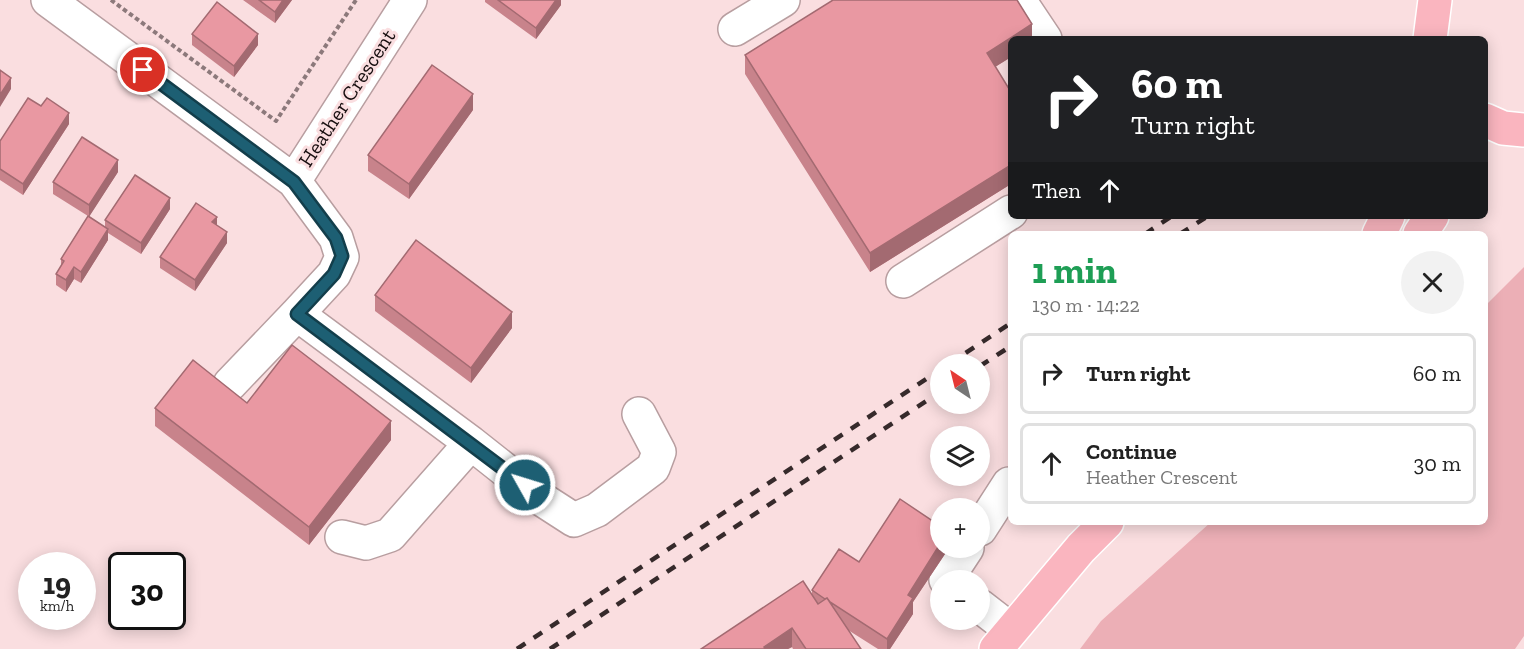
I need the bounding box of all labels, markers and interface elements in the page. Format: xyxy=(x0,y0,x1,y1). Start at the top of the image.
street label: Heather Crescent xyxy=(293,24,400,171)
pin xyxy=(117,44,168,95)
icon: arrive xyxy=(126,53,159,86)
text: 60 m xyxy=(1131,58,1222,109)
icon: right xyxy=(1032,60,1110,138)
text: Turn right xyxy=(1131,109,1255,141)
icon: ahead xyxy=(1093,174,1126,207)
text: Then xyxy=(1032,177,1081,204)
text: 1 min xyxy=(1032,249,1117,292)
button: close xyxy=(1401,251,1464,314)
text: 130 m · 14:22 xyxy=(1032,293,1140,317)
north arrow xyxy=(930,354,990,414)
map controls xyxy=(930,354,990,630)
icon: right xyxy=(1035,357,1068,390)
text: Turn right xyxy=(1086,360,1190,387)
text: 60 m xyxy=(1413,360,1461,387)
button: layers xyxy=(930,426,990,486)
text: Continue xyxy=(1086,438,1177,465)
icon: ahead xyxy=(1035,447,1068,480)
text: 30 m xyxy=(1414,450,1461,477)
position arrow xyxy=(493,453,557,517)
text: Heather Crescent xyxy=(1086,465,1237,489)
button: + xyxy=(930,498,990,558)
speed limit sign: 30 xyxy=(108,552,186,630)
text: 19 xyxy=(43,566,71,602)
button: − xyxy=(930,570,990,630)
text: km/h xyxy=(40,597,74,615)

